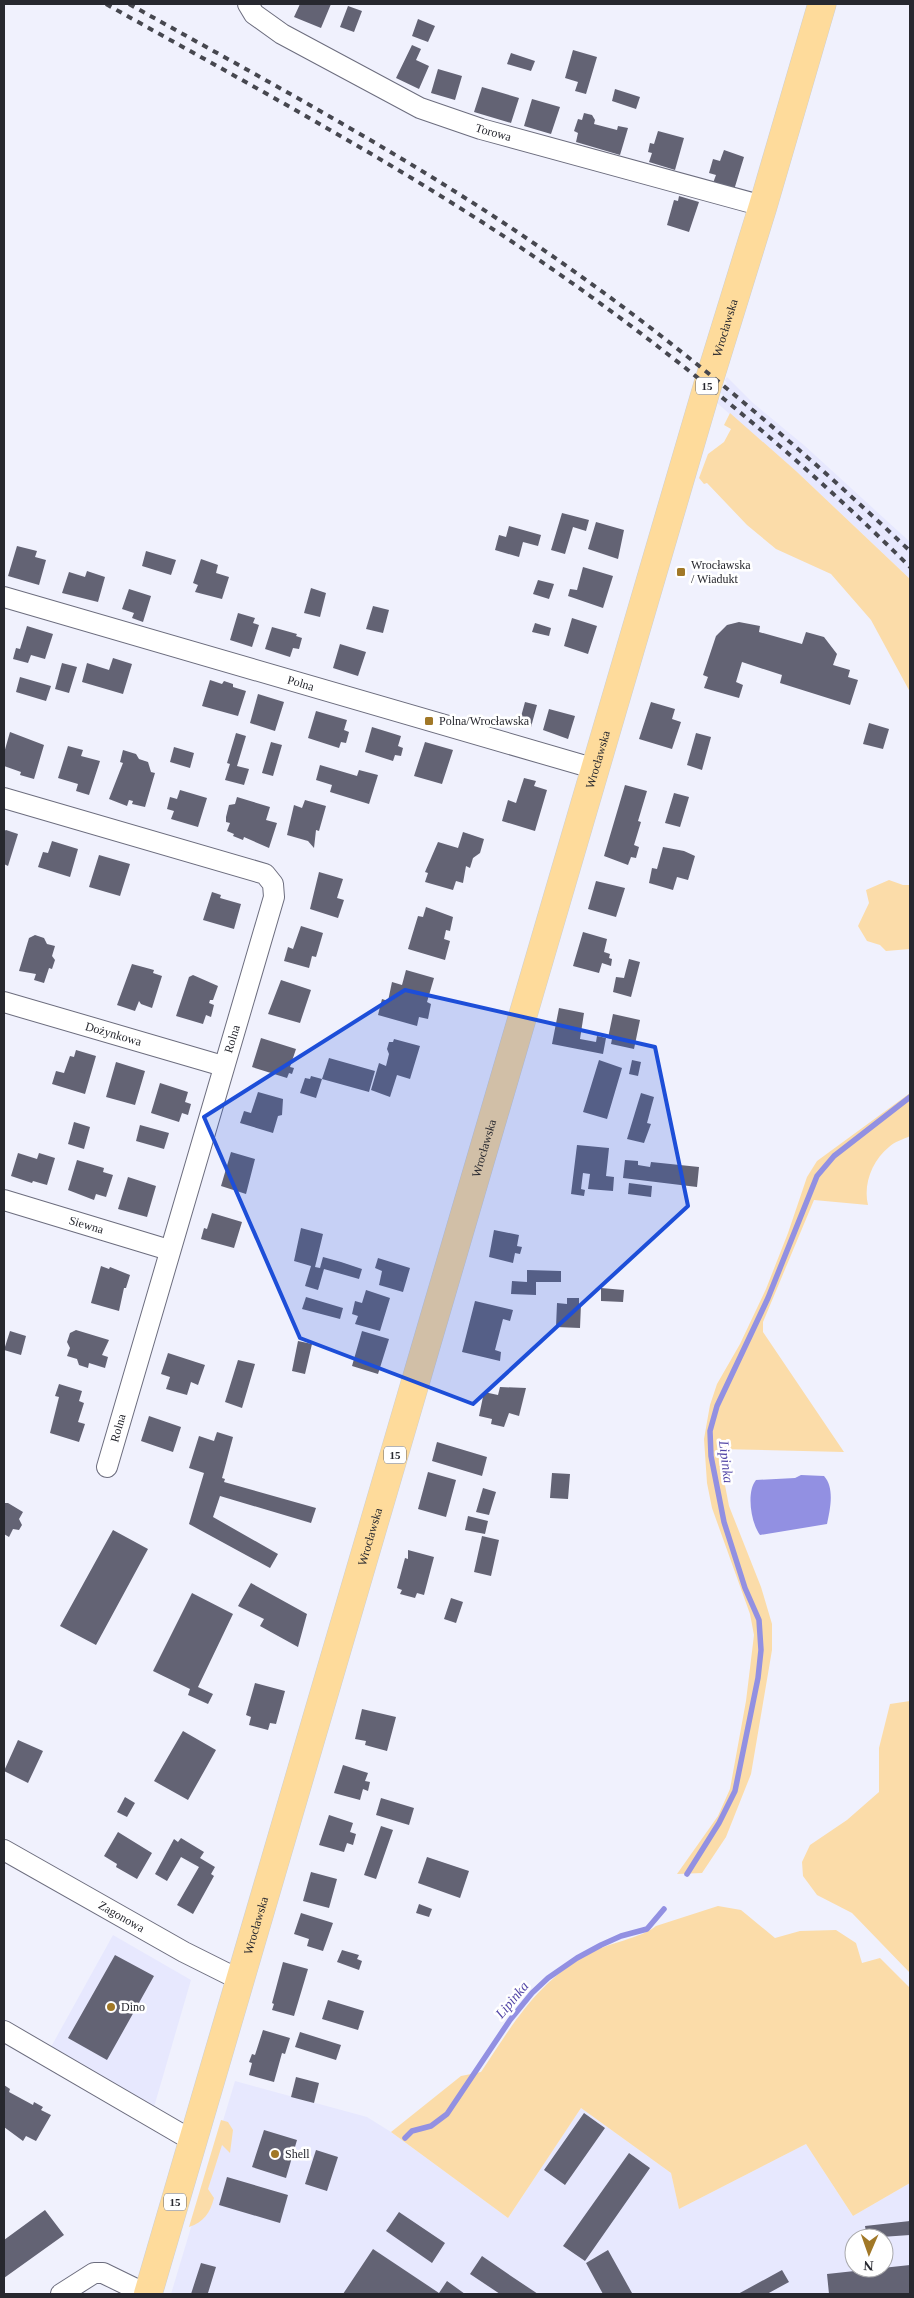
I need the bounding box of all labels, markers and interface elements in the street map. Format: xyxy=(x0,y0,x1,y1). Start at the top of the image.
street label: Torowa xyxy=(474,121,513,144)
street label: Wrocławska xyxy=(710,297,741,359)
road number: 15 xyxy=(696,378,718,394)
place label: Wrocławska / Wiadukt xyxy=(691,558,751,586)
marker: Wrocławska / Wiadukt xyxy=(675,566,687,578)
street label: Polna xyxy=(286,673,316,694)
place label: Polna/Wrocławska xyxy=(439,714,530,728)
marker: Polna/Wrocławska xyxy=(423,715,435,727)
street label: Wrocławska xyxy=(583,728,613,790)
street label: Dożynkowa xyxy=(84,1019,144,1049)
street label: Rolna xyxy=(221,1023,243,1055)
street label: Wrocławska xyxy=(469,1117,499,1179)
street label: Siewna xyxy=(67,1213,106,1237)
street label: Rolna xyxy=(107,1412,129,1444)
water label: Lipinka xyxy=(716,1439,736,1484)
road number: 15 xyxy=(384,1446,406,1464)
street label: Wrocławska xyxy=(355,1506,385,1567)
street label: Wrocławska xyxy=(241,1894,271,1956)
street label: Zagonowa xyxy=(96,1898,148,1935)
water label: Lipinka xyxy=(492,1979,531,2022)
place label: Dino xyxy=(121,2000,145,2014)
marker: Dino xyxy=(105,2001,117,2013)
place label: Shell xyxy=(285,2147,310,2161)
marker: Shell xyxy=(269,2148,281,2160)
road number: 15 xyxy=(164,2194,186,2210)
north arrow xyxy=(844,2228,894,2278)
text: N xyxy=(863,2258,874,2273)

